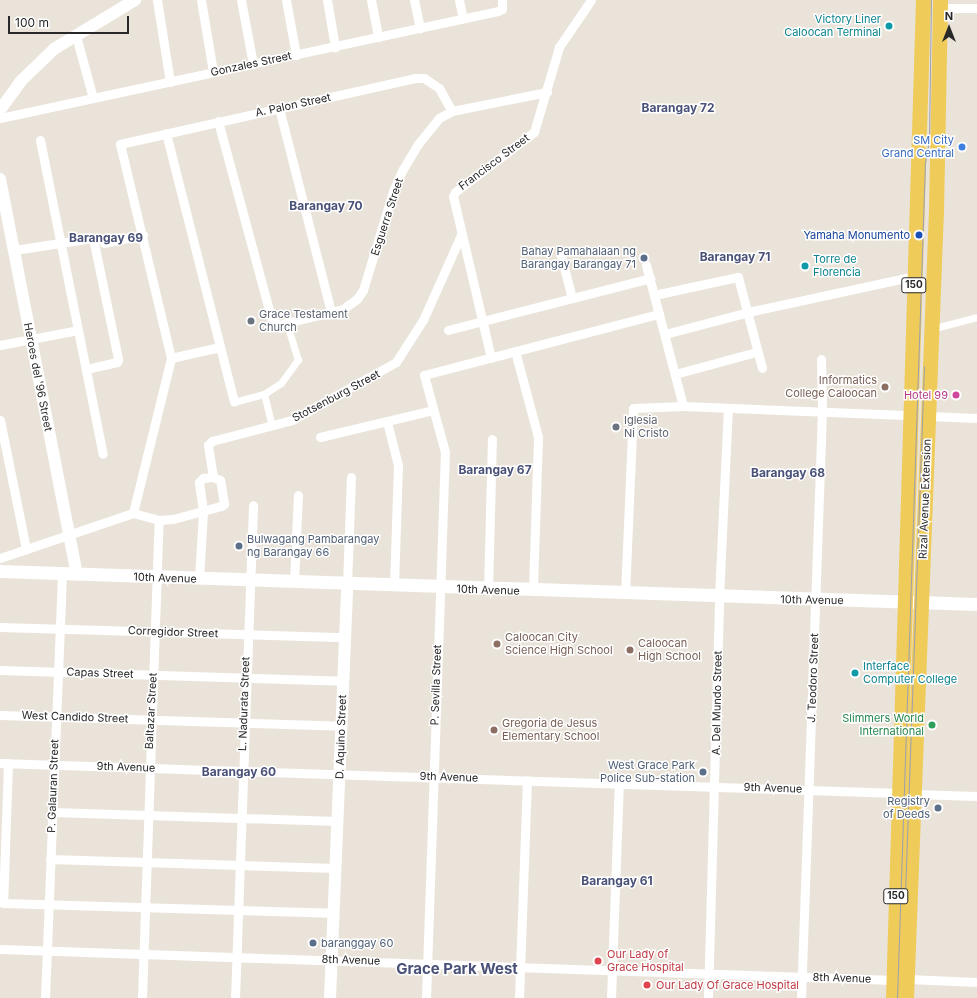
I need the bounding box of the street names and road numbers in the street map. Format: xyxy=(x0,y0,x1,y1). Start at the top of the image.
street label: Gonzales Street xyxy=(209,49,293,79)
street label: A. Palon Street xyxy=(254,91,332,119)
street label: Francisco Street xyxy=(456,131,532,193)
street label: Esguerra Street xyxy=(368,177,406,257)
road number: 150 xyxy=(901,277,927,293)
street label: Heroes del '96 Street xyxy=(21,322,55,432)
street label: Stotsenburg Street xyxy=(290,367,382,425)
street label: Rizal Avenue Extension xyxy=(916,439,934,559)
street label: 10th Avenue xyxy=(133,570,197,586)
street label: 10th Avenue xyxy=(456,582,520,598)
street label: 10th Avenue xyxy=(780,593,844,607)
street label: Corregidor Street xyxy=(128,624,218,640)
street label: J. Teodoro Street xyxy=(805,633,821,723)
street label: P. Sevilla Street xyxy=(428,644,444,726)
street label: A. Del Mundo Street xyxy=(709,651,725,755)
street label: L. Nadurata Street xyxy=(236,657,252,751)
street label: Capas Street xyxy=(66,665,134,681)
street label: Baltazar Street xyxy=(142,672,160,750)
street label: D. Aquino Street xyxy=(333,695,349,779)
street label: West Candido Street xyxy=(21,709,129,725)
street label: P. Galauran Street xyxy=(45,739,61,833)
street label: 9th Avenue xyxy=(96,759,156,775)
street label: 9th Avenue xyxy=(419,769,479,785)
street label: 9th Avenue xyxy=(743,780,803,796)
road number: 150 xyxy=(883,888,909,904)
street label: 8th Avenue xyxy=(321,952,381,968)
street label: 8th Avenue xyxy=(812,970,872,986)

